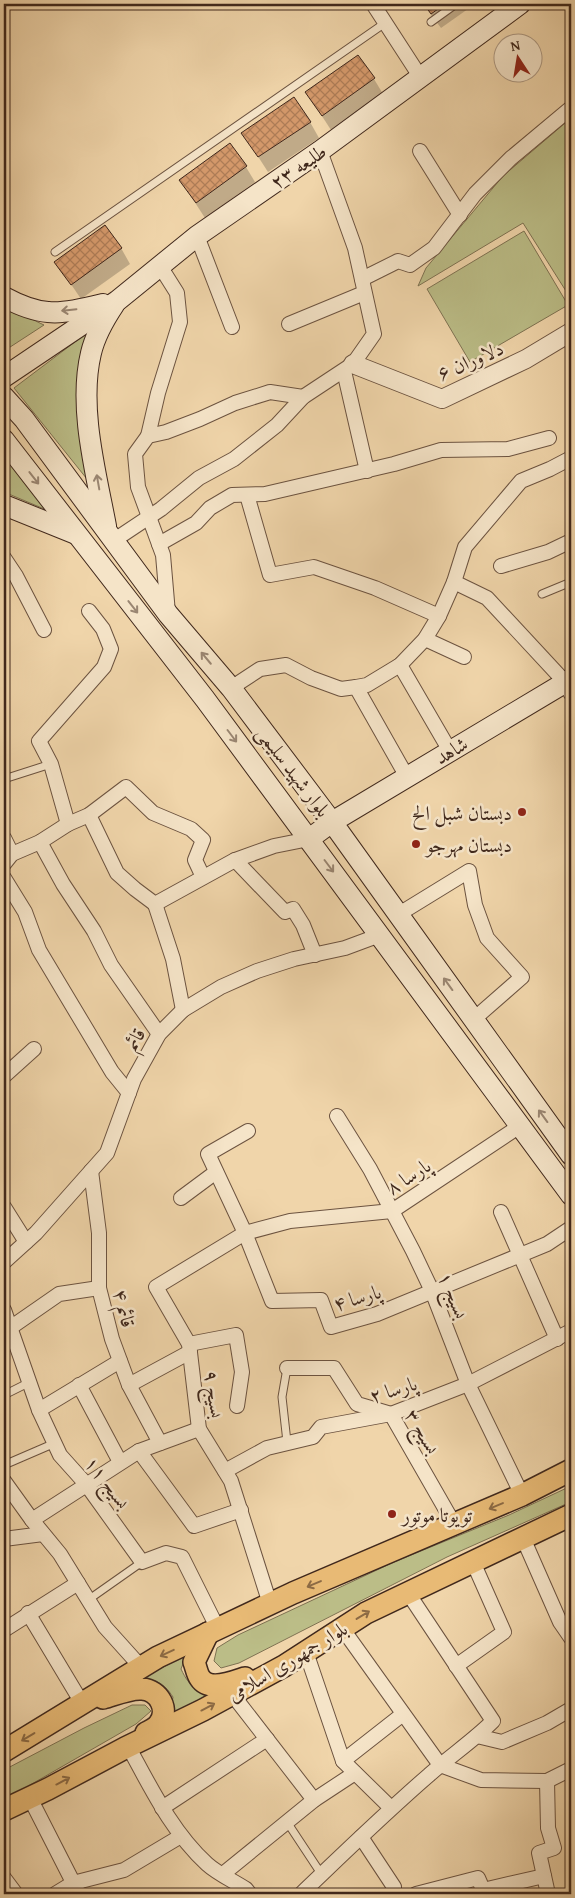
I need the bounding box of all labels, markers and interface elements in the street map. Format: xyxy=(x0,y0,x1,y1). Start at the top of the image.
north arrow xyxy=(492,32,542,82)
text: N xyxy=(509,34,523,56)
street label: طلیعه ۲۳ xyxy=(264,136,332,196)
one-way arrow xyxy=(61,305,77,315)
street label: دلاوران ۶ xyxy=(432,333,508,387)
one-way arrow xyxy=(28,471,39,484)
one-way arrow xyxy=(92,475,102,491)
one-way arrow xyxy=(128,600,139,613)
one-way arrow xyxy=(200,652,212,665)
street label: بلوار شهید سلیمی xyxy=(250,719,338,823)
one-way arrow xyxy=(227,729,238,742)
street label: شاهد xyxy=(429,729,473,771)
place label: دبستان شبل الح xyxy=(412,798,512,830)
marker: دبستان شبل الح xyxy=(516,806,528,818)
place label: دبستان مهرجو xyxy=(424,830,512,859)
marker: دبستان مهرجو xyxy=(410,838,422,850)
one-way arrow xyxy=(324,859,334,873)
one-way arrow xyxy=(443,977,454,991)
street label: قائم xyxy=(116,1022,156,1058)
one-way arrow xyxy=(538,1109,548,1123)
street label: پارسا ۸ xyxy=(380,1150,438,1202)
street label: بسیج ۱ xyxy=(428,1267,477,1325)
street label: پارسا ۴ xyxy=(330,1276,386,1319)
street label: قائم ۴ xyxy=(103,1286,143,1331)
street label: بسیج ۹ xyxy=(193,1368,233,1421)
street label: پارسا ۲ xyxy=(366,1368,422,1411)
street label: بسیج ۳ xyxy=(395,1403,448,1462)
street label: بسیج ۱۱ xyxy=(75,1450,138,1517)
place label: تویوتا موتور xyxy=(400,1500,472,1529)
one-way arrow xyxy=(489,1502,504,1512)
marker: تویوتا موتور xyxy=(386,1508,398,1520)
one-way arrow xyxy=(307,1580,322,1590)
one-way arrow xyxy=(355,1610,369,1620)
street label: بلوار جمهوری اسلامی xyxy=(221,1614,353,1708)
one-way arrow xyxy=(160,1648,175,1658)
one-way arrow xyxy=(200,1702,215,1711)
one-way arrow xyxy=(21,1732,35,1742)
one-way arrow xyxy=(56,1776,71,1786)

